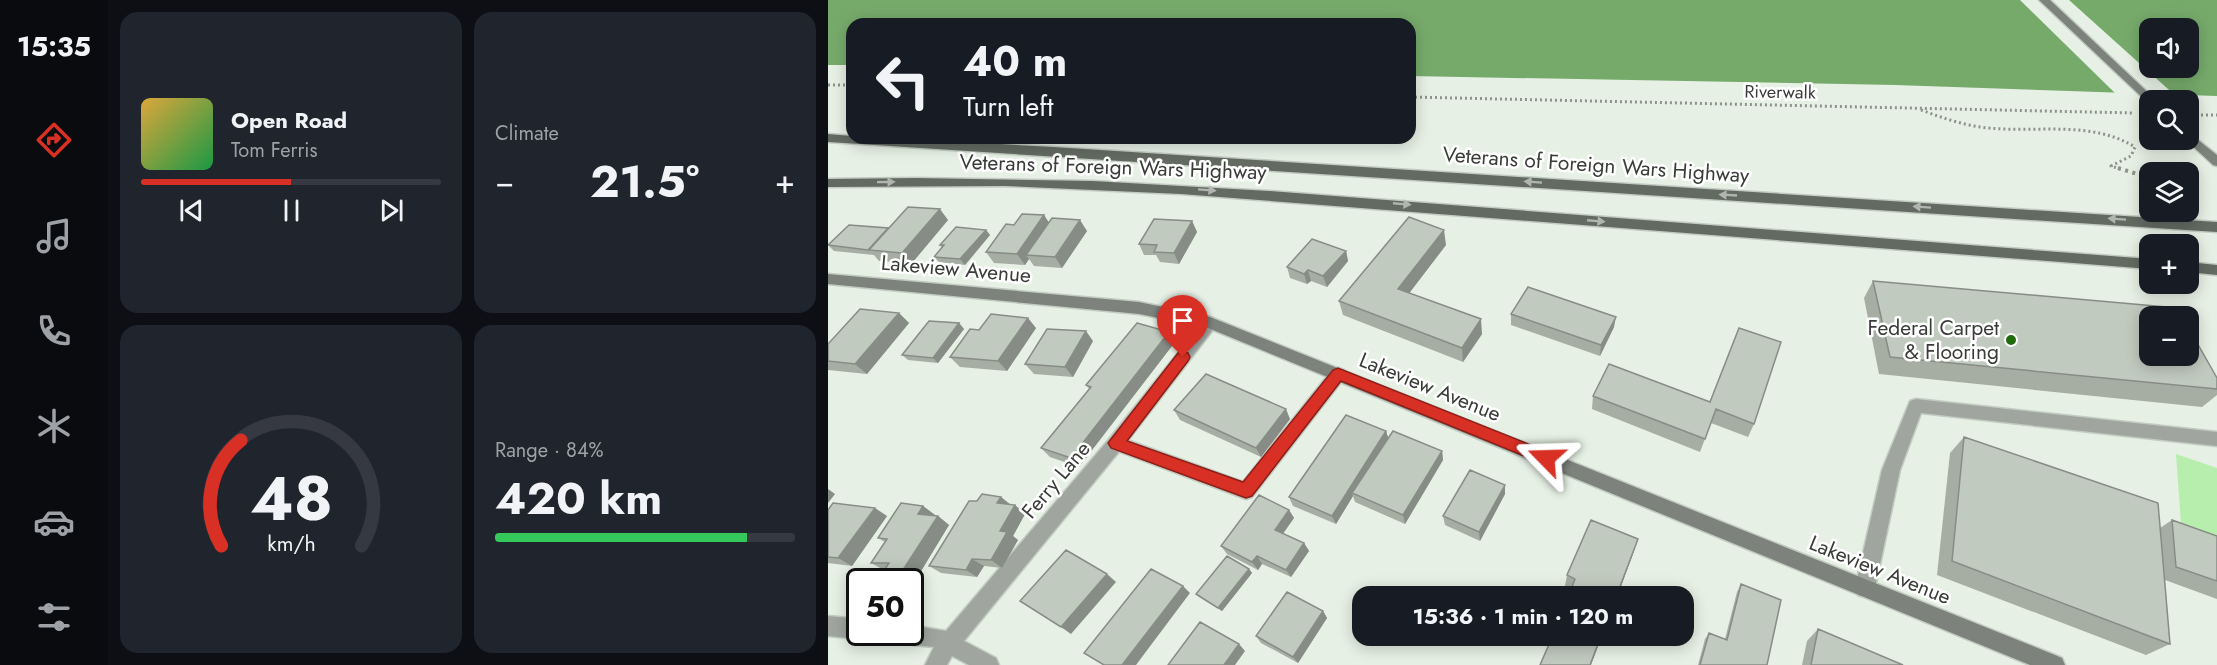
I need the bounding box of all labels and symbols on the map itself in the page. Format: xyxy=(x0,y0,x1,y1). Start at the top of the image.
street label: Riverwalk xyxy=(1744,78,1816,106)
street label: Veterans of Foreign Wars Highway xyxy=(1442,139,1751,191)
street label: Veterans of Foreign Wars Highway xyxy=(959,147,1268,187)
one-way arrow xyxy=(877,177,896,187)
one-way arrow xyxy=(1523,177,1542,187)
one-way arrow xyxy=(1198,186,1217,195)
one-way arrow xyxy=(1718,190,1737,199)
one-way arrow xyxy=(1392,199,1411,209)
one-way arrow xyxy=(1913,202,1932,211)
one-way arrow xyxy=(2107,215,2126,224)
one-way arrow xyxy=(1587,216,1606,226)
street label: Lakeview Avenue xyxy=(880,248,1032,291)
pin xyxy=(1157,295,1208,357)
place label: Federal Carpet & Flooring xyxy=(1868,313,1999,367)
marker: Federal Carpet & Flooring xyxy=(2004,333,2018,347)
street label: Lakeview Avenue xyxy=(1355,345,1505,429)
position arrow xyxy=(1514,426,1578,490)
street label: Ferry Lane xyxy=(1015,435,1097,525)
street label: Lakeview Avenue xyxy=(1805,528,1955,612)
speed limit sign: 50 xyxy=(846,568,924,646)

